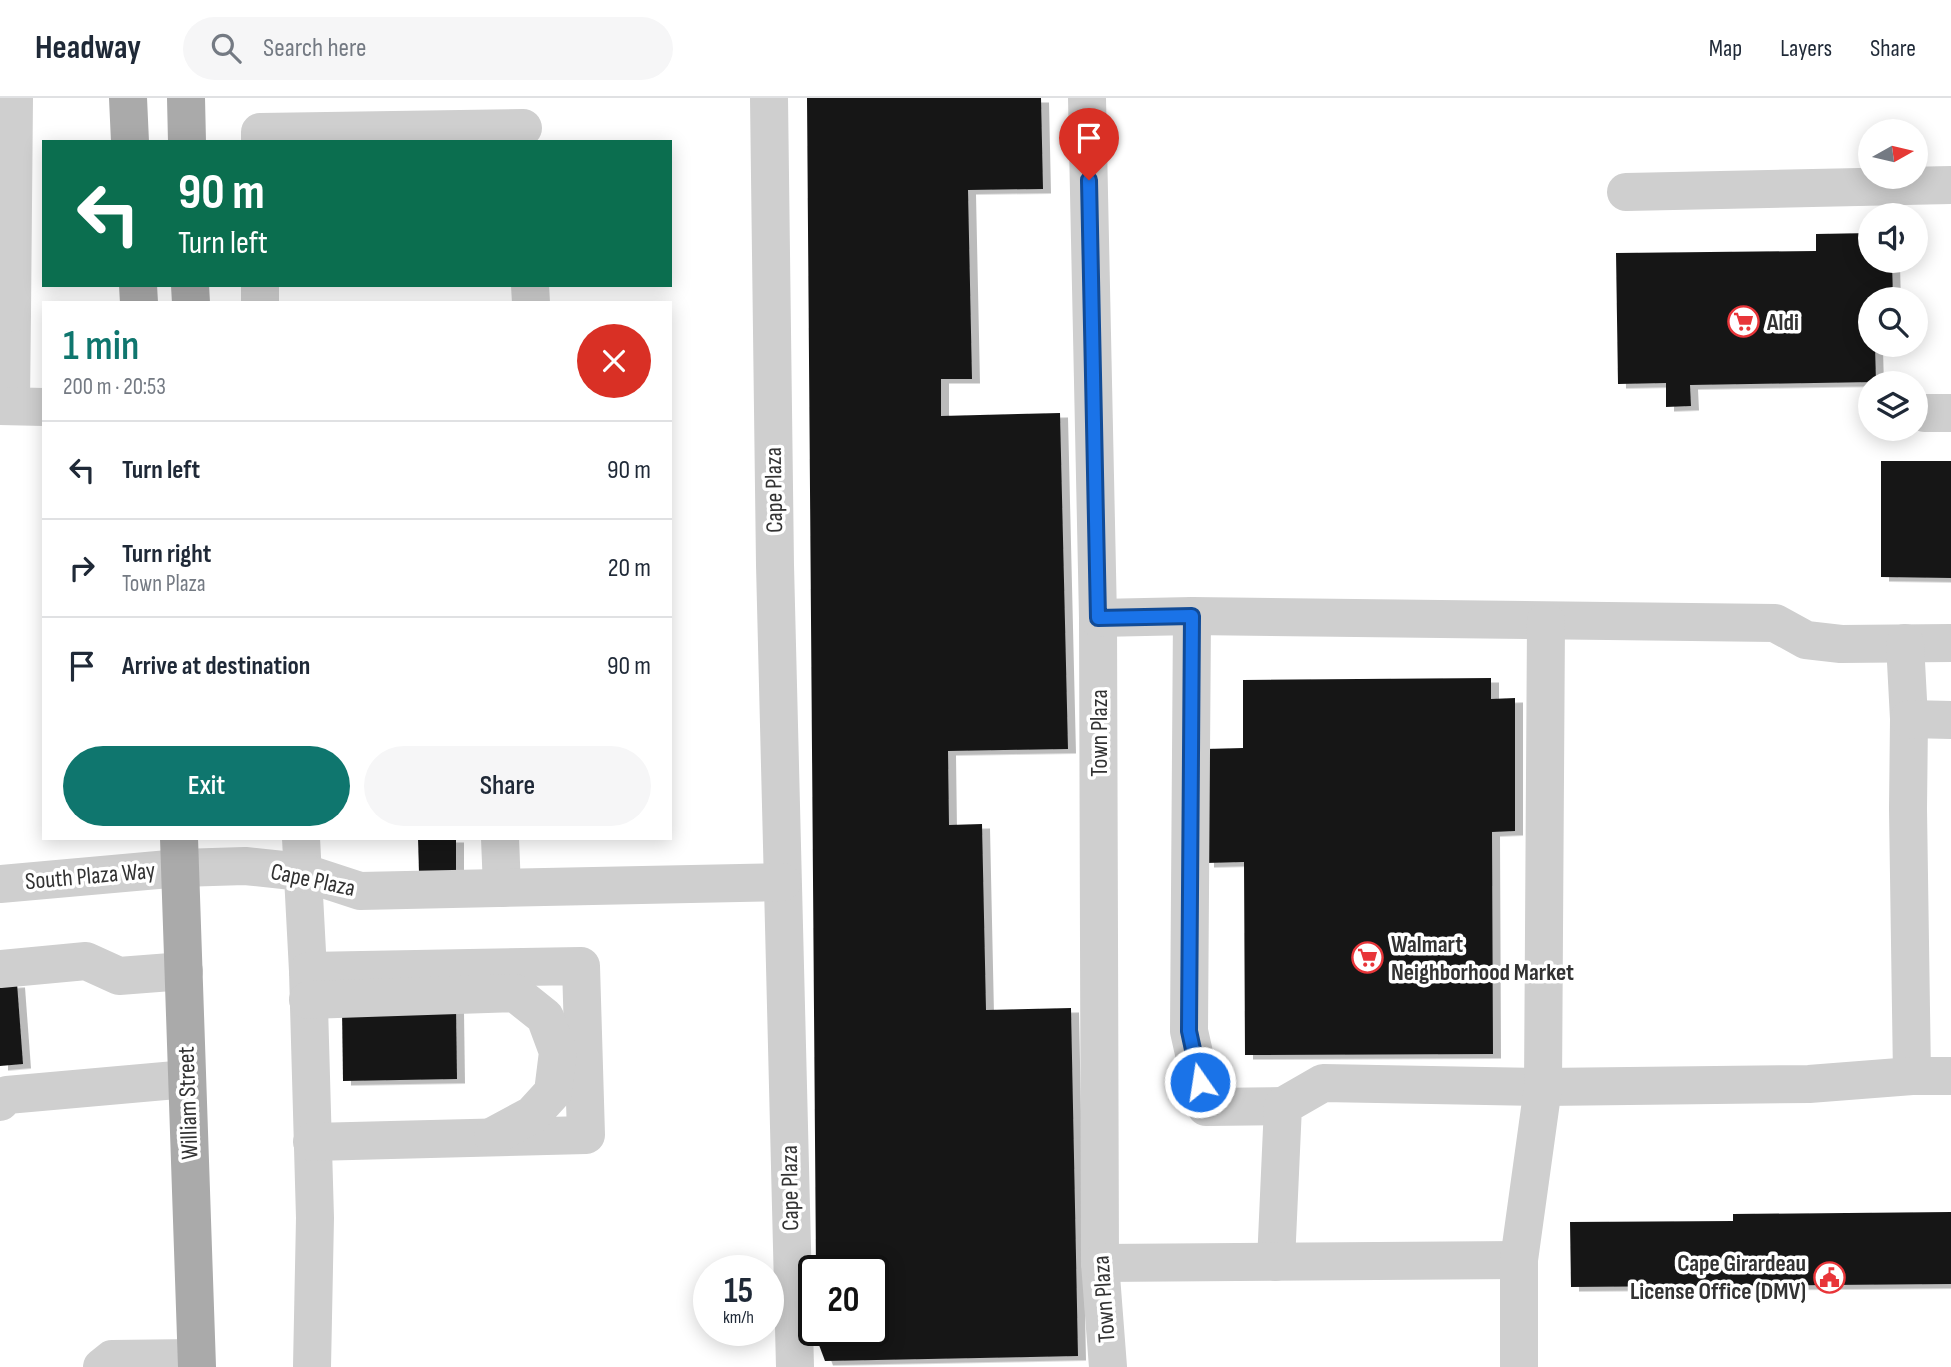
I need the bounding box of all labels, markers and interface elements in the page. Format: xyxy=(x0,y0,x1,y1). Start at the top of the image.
search box xyxy=(183,17,673,80)
text: Headway xyxy=(35,28,141,68)
icon: search xyxy=(207,29,245,67)
text: Search here xyxy=(263,33,366,64)
text: Map xyxy=(1709,34,1742,63)
text: Layers xyxy=(1780,34,1832,63)
text: Share xyxy=(1870,34,1916,63)
pin xyxy=(1059,108,1119,180)
icon: arrive xyxy=(1070,119,1108,157)
north arrow xyxy=(1858,119,1928,189)
map controls xyxy=(1858,119,1928,441)
text: 90 m xyxy=(178,164,265,223)
icon: left xyxy=(63,168,154,259)
button: sound xyxy=(1858,203,1928,273)
text: Turn left xyxy=(178,224,268,263)
button: search xyxy=(1858,287,1928,357)
supermarket icon: Aldi xyxy=(1727,305,1761,339)
place label: Aldi xyxy=(1766,308,1799,337)
text: 1 min xyxy=(63,321,139,372)
button: close xyxy=(577,324,651,398)
button: layers xyxy=(1858,371,1928,441)
text: 200 m · 20:53 xyxy=(63,373,166,401)
street label: Cape Plaza xyxy=(759,447,789,533)
icon: left xyxy=(63,451,101,489)
text: Turn left xyxy=(122,455,200,486)
text: 90 m xyxy=(607,455,651,486)
text: Turn right xyxy=(122,539,211,570)
icon: right xyxy=(63,549,101,587)
text: 20 m xyxy=(608,553,651,584)
text: Town Plaza xyxy=(122,570,206,598)
icon: arrive xyxy=(63,647,101,685)
text: Arrive at destination xyxy=(122,651,310,682)
text: 90 m xyxy=(607,651,651,682)
street label: Town Plaza xyxy=(1085,689,1114,777)
button: Exit xyxy=(63,746,350,826)
button: Share xyxy=(364,746,651,826)
street label: South Plaza Way xyxy=(24,856,156,896)
street label: Cape Plaza xyxy=(268,857,358,903)
place label: Walmart Neighborhood Market xyxy=(1391,930,1574,987)
supermarket icon: Walmart Neighborhood Market xyxy=(1351,941,1385,975)
position arrow xyxy=(1163,1045,1237,1119)
street label: William Street xyxy=(172,1046,204,1160)
street label: Cape Plaza xyxy=(775,1145,805,1231)
place label: Cape Girardeau License Office (DMV) xyxy=(1630,1249,1806,1306)
street label: Town Plaza xyxy=(1086,1254,1122,1344)
speed limit sign: 20 xyxy=(798,1255,889,1346)
public building icon: Cape Girardeau License Office (DMV) xyxy=(1812,1260,1846,1294)
text: 15 xyxy=(724,1270,753,1313)
text: km/h xyxy=(723,1307,754,1328)

